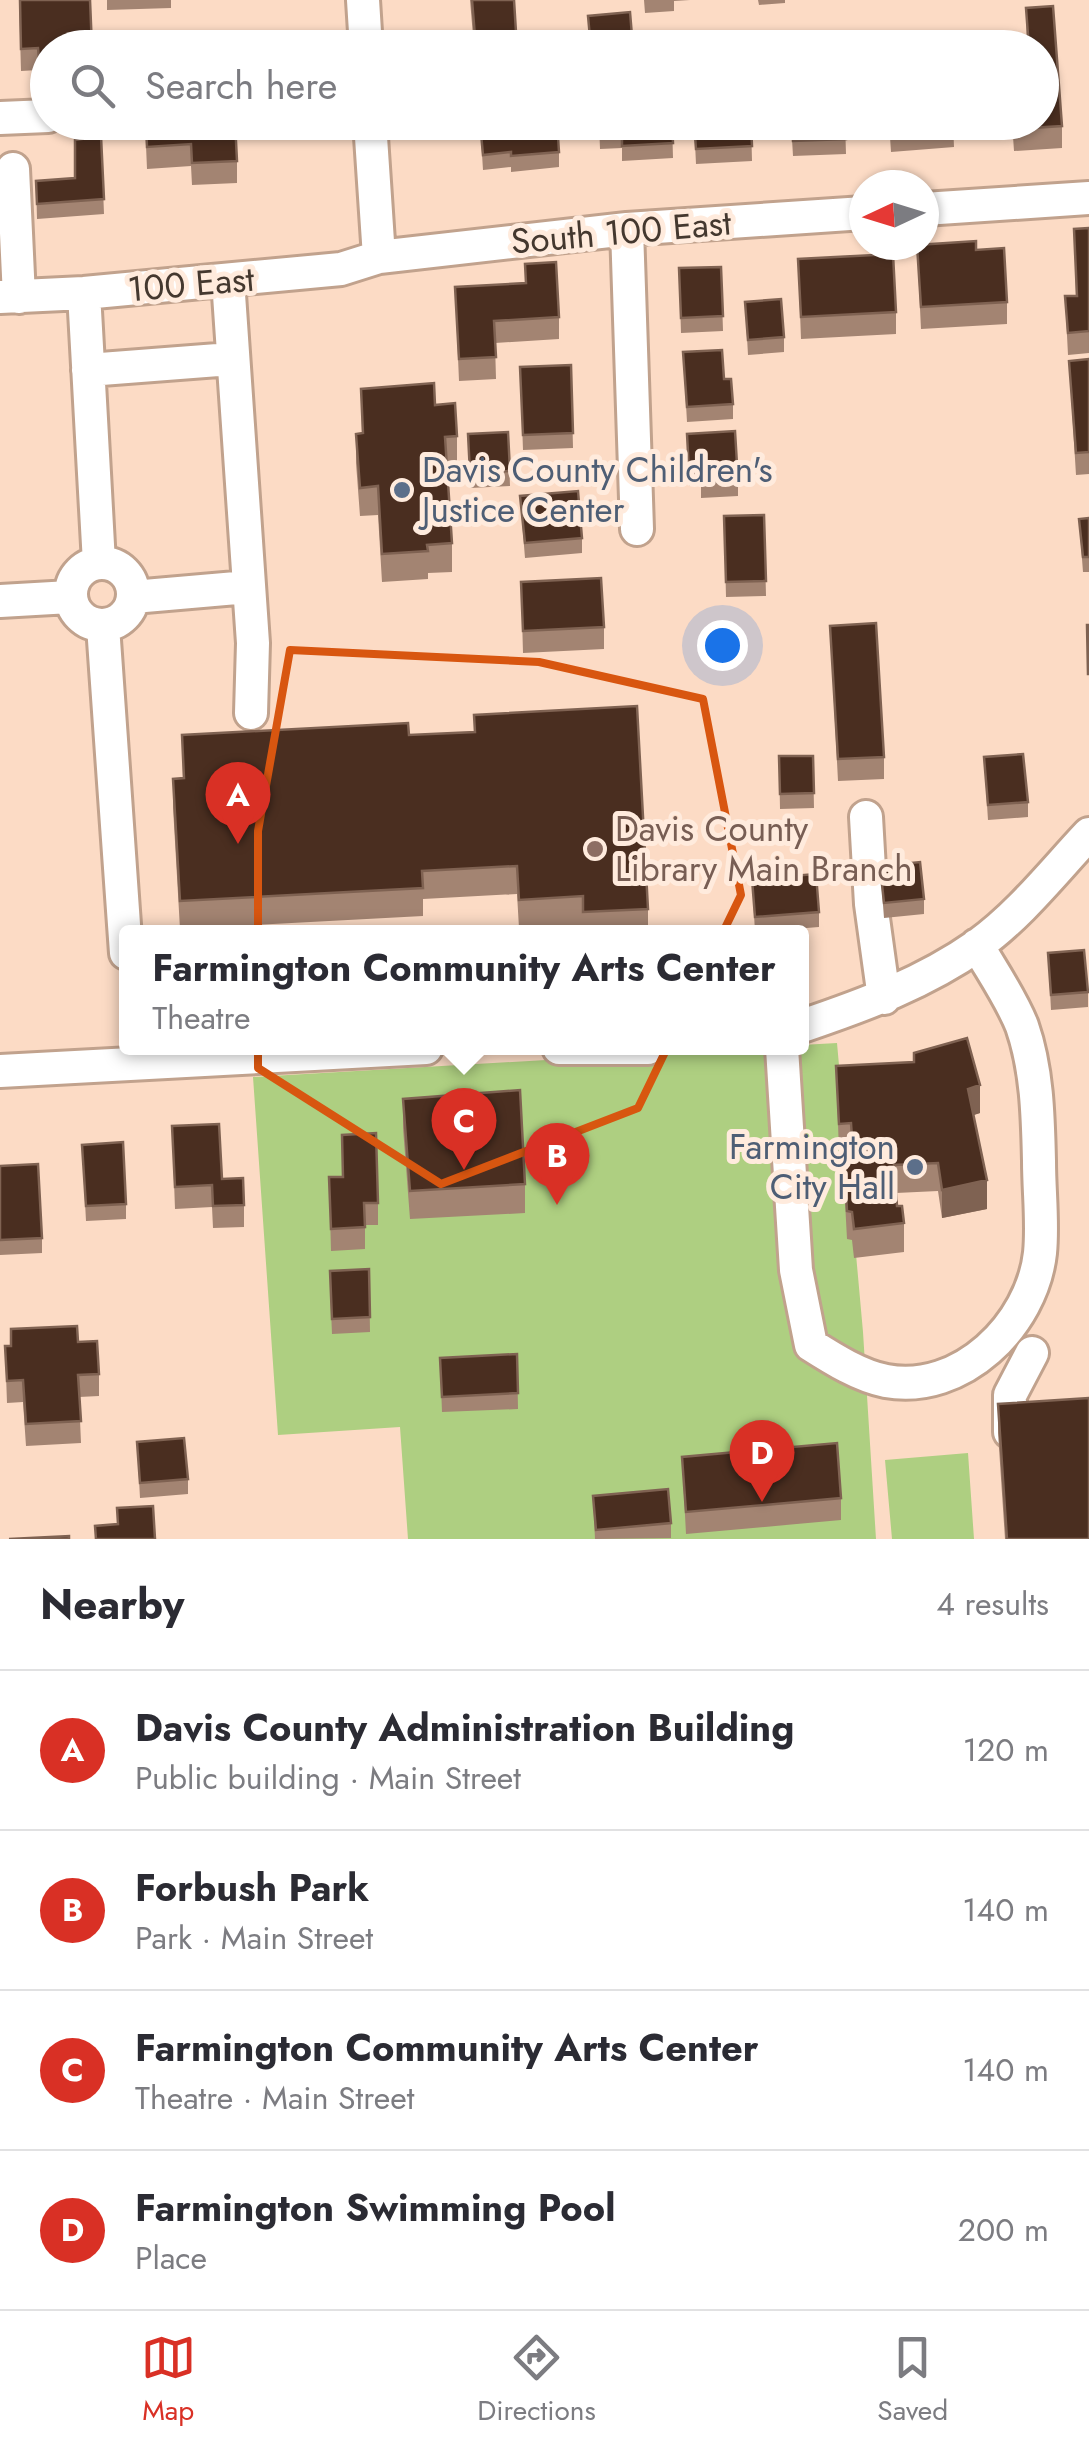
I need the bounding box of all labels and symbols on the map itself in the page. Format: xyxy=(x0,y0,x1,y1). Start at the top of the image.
north arrow xyxy=(849,170,939,260)
street label: South 100 East xyxy=(509,197,734,267)
street label: 100 East xyxy=(126,254,257,314)
place label: Davis County Children's Justice Center xyxy=(418,445,773,535)
marker: Davis County Children's Justice Center xyxy=(391,479,413,501)
your location xyxy=(697,620,748,671)
pin: A xyxy=(206,762,270,844)
place label: Davis County Library Main Branch xyxy=(615,804,913,894)
marker: Davis County Library Main Branch xyxy=(584,838,606,860)
pin: C xyxy=(432,1088,496,1170)
pin: B xyxy=(524,1122,590,1205)
place label: Farmington City Hall xyxy=(729,1122,895,1212)
marker: Farmington City Hall xyxy=(904,1156,926,1178)
pin: D xyxy=(730,1420,794,1502)

